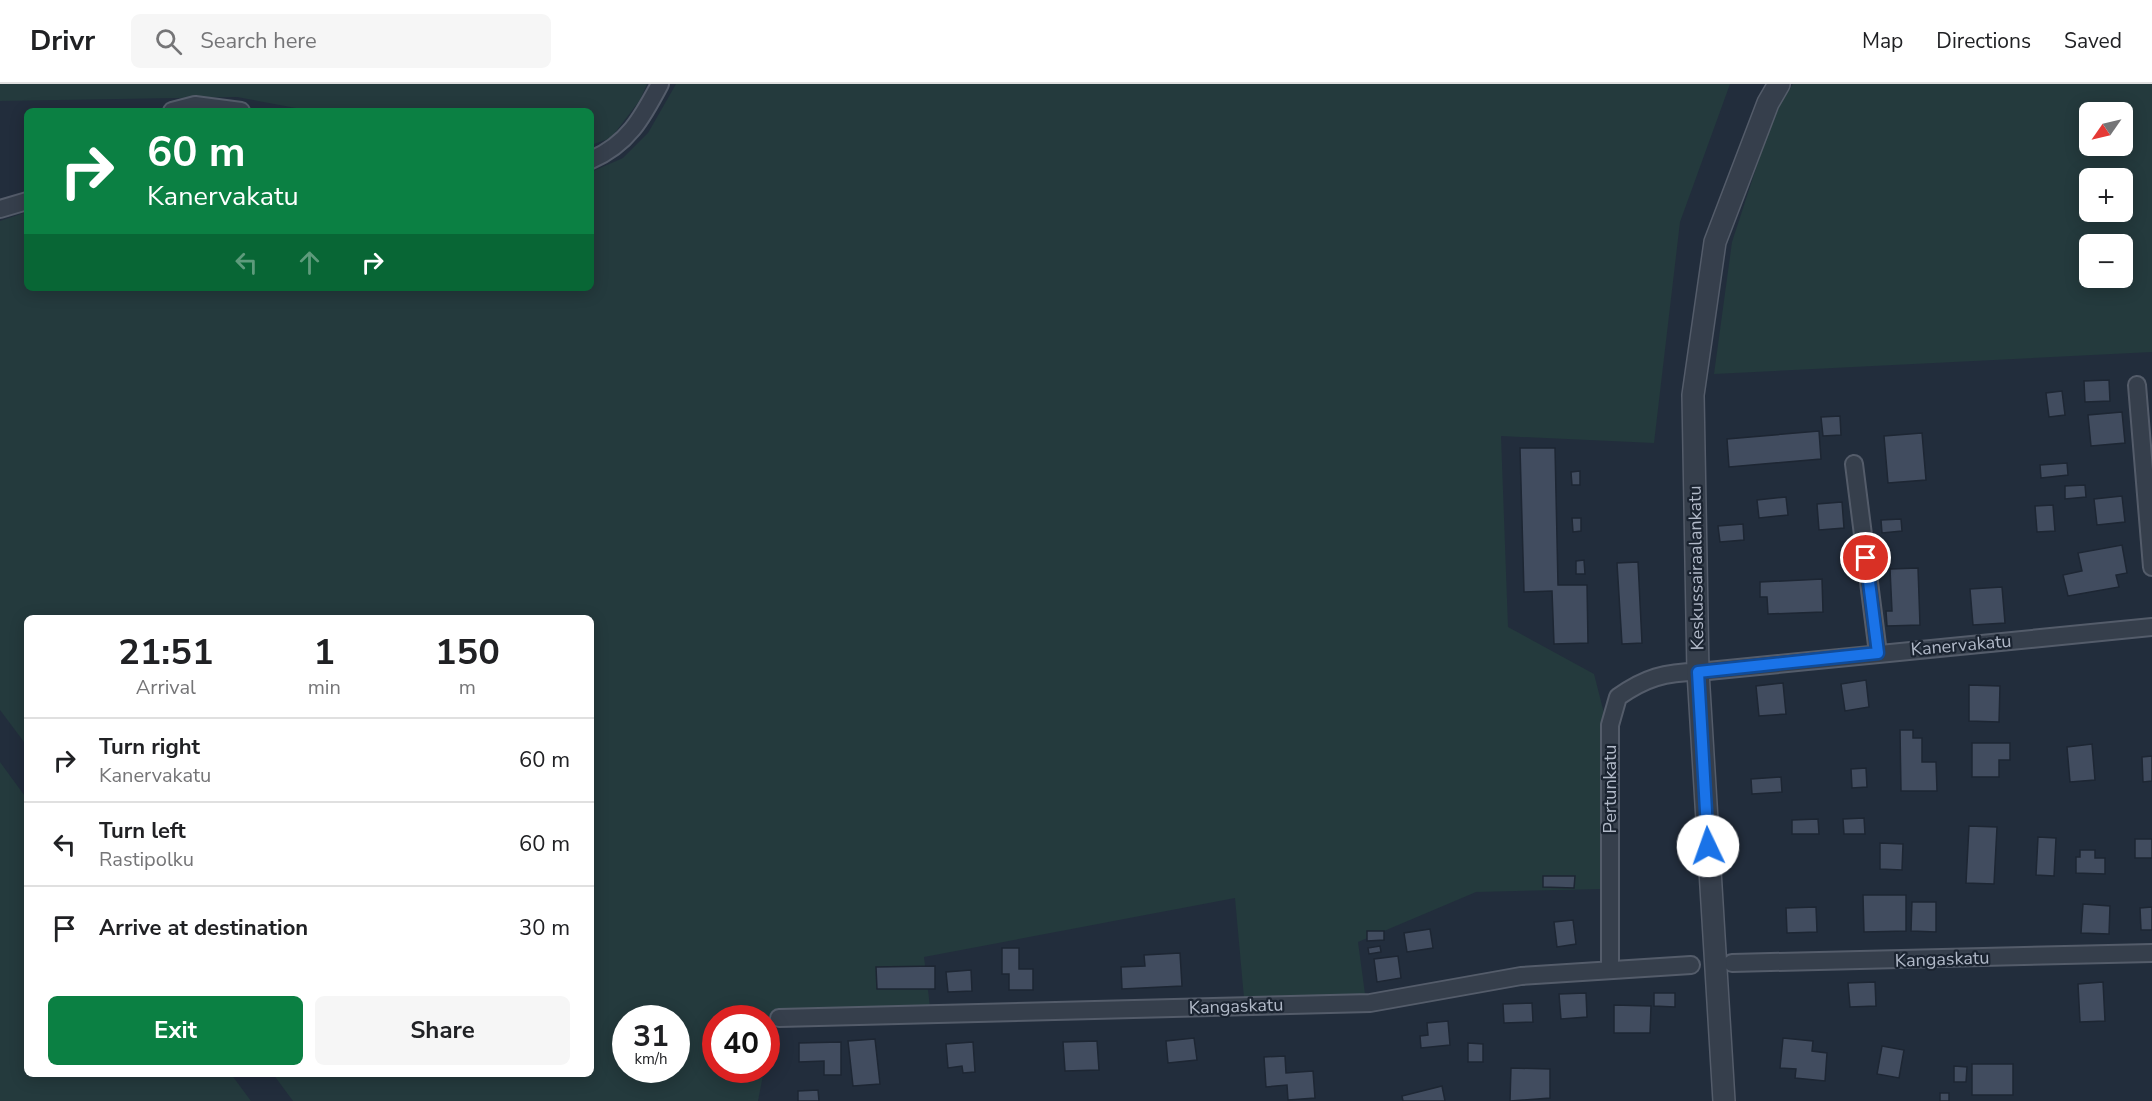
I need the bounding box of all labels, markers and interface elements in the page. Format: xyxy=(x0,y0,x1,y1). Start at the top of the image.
search box xyxy=(131,14,551,68)
text: Drivr xyxy=(30,22,95,60)
icon: search xyxy=(152,25,185,58)
text: Search here xyxy=(200,26,317,56)
text: Map xyxy=(1862,27,1903,55)
text: Directions xyxy=(1936,27,2031,55)
text: Saved xyxy=(2064,27,2122,55)
north arrow xyxy=(2079,102,2133,156)
map controls xyxy=(2079,102,2133,288)
text: 60 m xyxy=(147,124,246,181)
icon: right xyxy=(48,132,126,210)
button: + xyxy=(2079,168,2133,222)
text: Kanervakatu xyxy=(147,178,299,215)
button: − xyxy=(2079,234,2133,288)
icon: left xyxy=(230,246,263,279)
icon: ahead xyxy=(293,246,326,279)
icon: right xyxy=(356,246,389,279)
street label: Keskussairaalankatu xyxy=(1683,485,1709,651)
pin xyxy=(1840,532,1891,583)
icon: arrive xyxy=(1849,541,1882,574)
text: 21:51 xyxy=(118,628,214,677)
text: 1 xyxy=(313,628,335,677)
text: 150 xyxy=(435,628,500,677)
street label: Kanervakatu xyxy=(1910,629,2012,661)
text: Arrival xyxy=(136,674,196,701)
text: min xyxy=(308,674,341,701)
text: m xyxy=(459,674,476,701)
text: Turn right xyxy=(99,732,200,762)
icon: right xyxy=(48,744,81,777)
text: 60 m xyxy=(519,745,570,775)
street label: Pertunkatu xyxy=(1598,745,1622,833)
text: Kanervakatu xyxy=(99,762,211,789)
position arrow xyxy=(1676,814,1740,878)
text: Turn left xyxy=(99,816,186,846)
icon: left xyxy=(48,828,81,861)
text: 60 m xyxy=(519,829,570,859)
text: Rastipolku xyxy=(99,846,194,873)
icon: arrive xyxy=(48,912,81,945)
text: Arrive at destination xyxy=(99,913,308,943)
text: 30 m xyxy=(519,913,570,943)
street label: Kangaskatu xyxy=(1894,945,1990,973)
street label: Kangaskatu xyxy=(1188,992,1284,1020)
button: Exit xyxy=(48,996,303,1065)
button: Share xyxy=(315,996,570,1065)
speed limit sign: 40 xyxy=(702,1005,780,1083)
text: 31 xyxy=(633,1016,669,1057)
text: km/h xyxy=(634,1049,668,1069)

